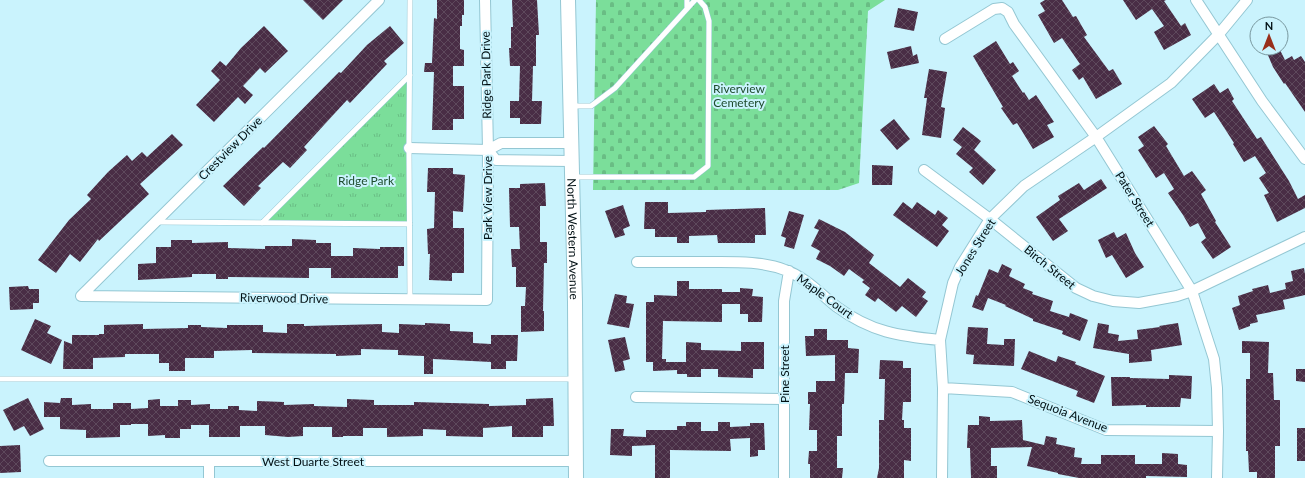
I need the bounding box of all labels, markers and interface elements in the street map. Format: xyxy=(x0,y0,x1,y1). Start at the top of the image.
north arrow xyxy=(1249,16,1289,56)
text: N xyxy=(1265,19,1273,32)
street label: Ridge Park Drive xyxy=(478,31,494,119)
park label: Riverview Cemetery xyxy=(713,81,766,110)
street label: Crestview Drive xyxy=(195,113,265,183)
street label: Park View Drive xyxy=(480,156,495,240)
street label: Pater Street xyxy=(1112,169,1158,230)
park label: Ridge Park xyxy=(338,173,395,188)
street label: North Western Avenue xyxy=(565,178,582,300)
street label: Jones Street xyxy=(952,215,999,278)
street label: Birch Street xyxy=(1021,242,1079,293)
street label: Maple Court xyxy=(794,271,857,322)
street label: Riverwood Drive xyxy=(240,290,328,306)
street label: Pine Street xyxy=(777,344,792,403)
street label: Sequoia Avenue xyxy=(1026,391,1110,435)
street label: West Duarte Street xyxy=(262,454,365,469)

